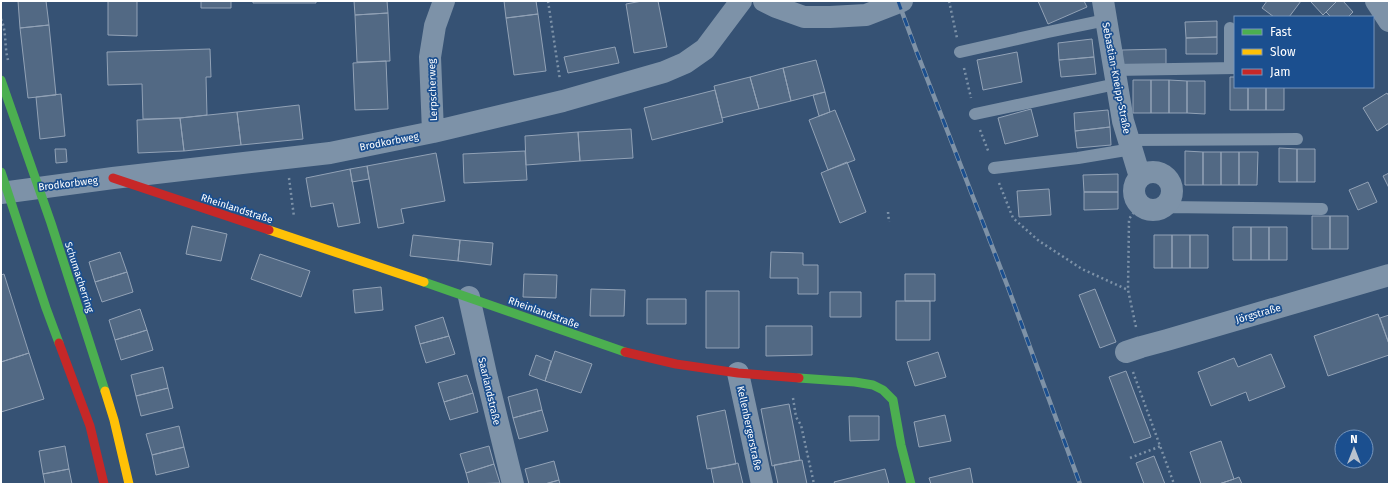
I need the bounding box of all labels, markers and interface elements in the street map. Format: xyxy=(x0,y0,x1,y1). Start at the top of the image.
legend xyxy=(1234,16,1374,88)
street label: Sebastian-Kneipp-Straße xyxy=(1099,21,1133,135)
text: Fast xyxy=(1270,25,1292,39)
text: Slow xyxy=(1270,45,1296,59)
street label: Lerpscherweg xyxy=(426,58,440,121)
text: Jam xyxy=(1270,65,1290,79)
street label: Brodkorbweg xyxy=(359,130,421,154)
street label: Brodkorbweg xyxy=(38,174,99,194)
street label: Rheinlandstraße xyxy=(199,192,274,226)
street label: Schumacherring xyxy=(62,240,96,315)
street label: Rheinlandstraße xyxy=(506,295,581,331)
street label: Jörgstraße xyxy=(1234,302,1282,326)
street label: Saarlandstraße xyxy=(475,356,503,426)
street label: Kellenbergerstraße xyxy=(734,385,764,472)
north arrow xyxy=(1334,429,1374,469)
text: N xyxy=(1350,433,1358,446)

